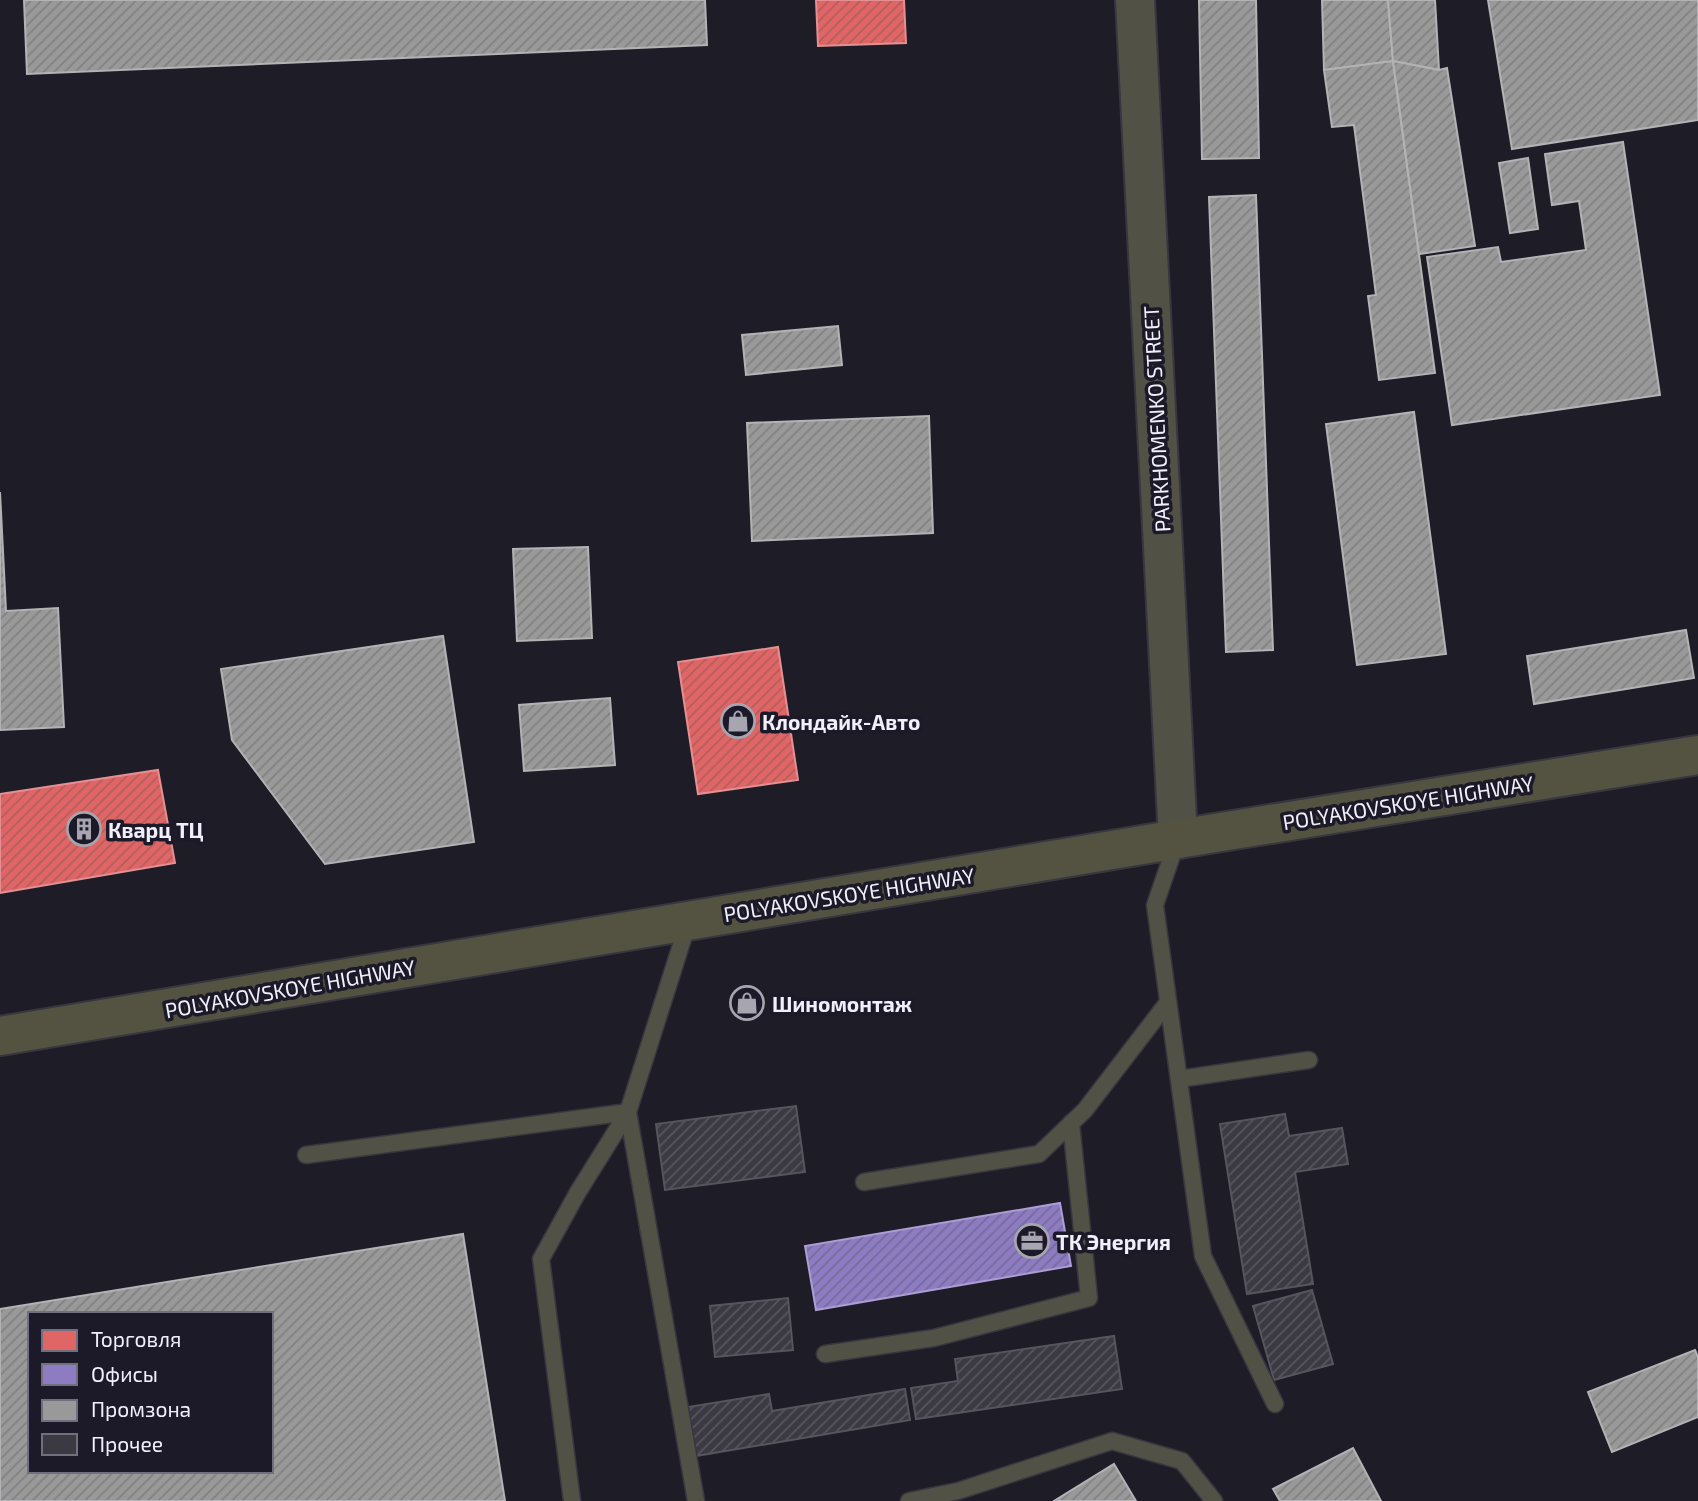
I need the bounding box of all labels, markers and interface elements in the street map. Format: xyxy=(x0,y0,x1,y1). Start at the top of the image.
street label: PARKHOMENKO STREET xyxy=(1138,305,1174,533)
shop icon: Клондайк-Авто xyxy=(719,702,757,740)
place label: Клондайк-Авто xyxy=(762,709,920,734)
street label: POLYAKOVSKOYE HIGHWAY xyxy=(1281,770,1535,834)
building icon: Кварц ТЦ xyxy=(65,810,103,848)
place label: Кварц ТЦ xyxy=(108,817,204,842)
street label: POLYAKOVSKOYE HIGHWAY xyxy=(722,862,976,926)
street label: POLYAKOVSKOYE HIGHWAY xyxy=(163,954,417,1022)
shop icon: Шиномонтаж xyxy=(728,984,766,1022)
place label: Шиномонтаж xyxy=(772,991,912,1016)
office icon: ТК Энергия xyxy=(1013,1222,1051,1260)
place label: ТК Энергия xyxy=(1056,1229,1171,1254)
legend xyxy=(28,1312,273,1473)
text: Торговля xyxy=(91,1326,181,1351)
text: Офисы xyxy=(91,1361,158,1386)
text: Промзона xyxy=(91,1396,191,1421)
text: Прочее xyxy=(91,1431,163,1456)

